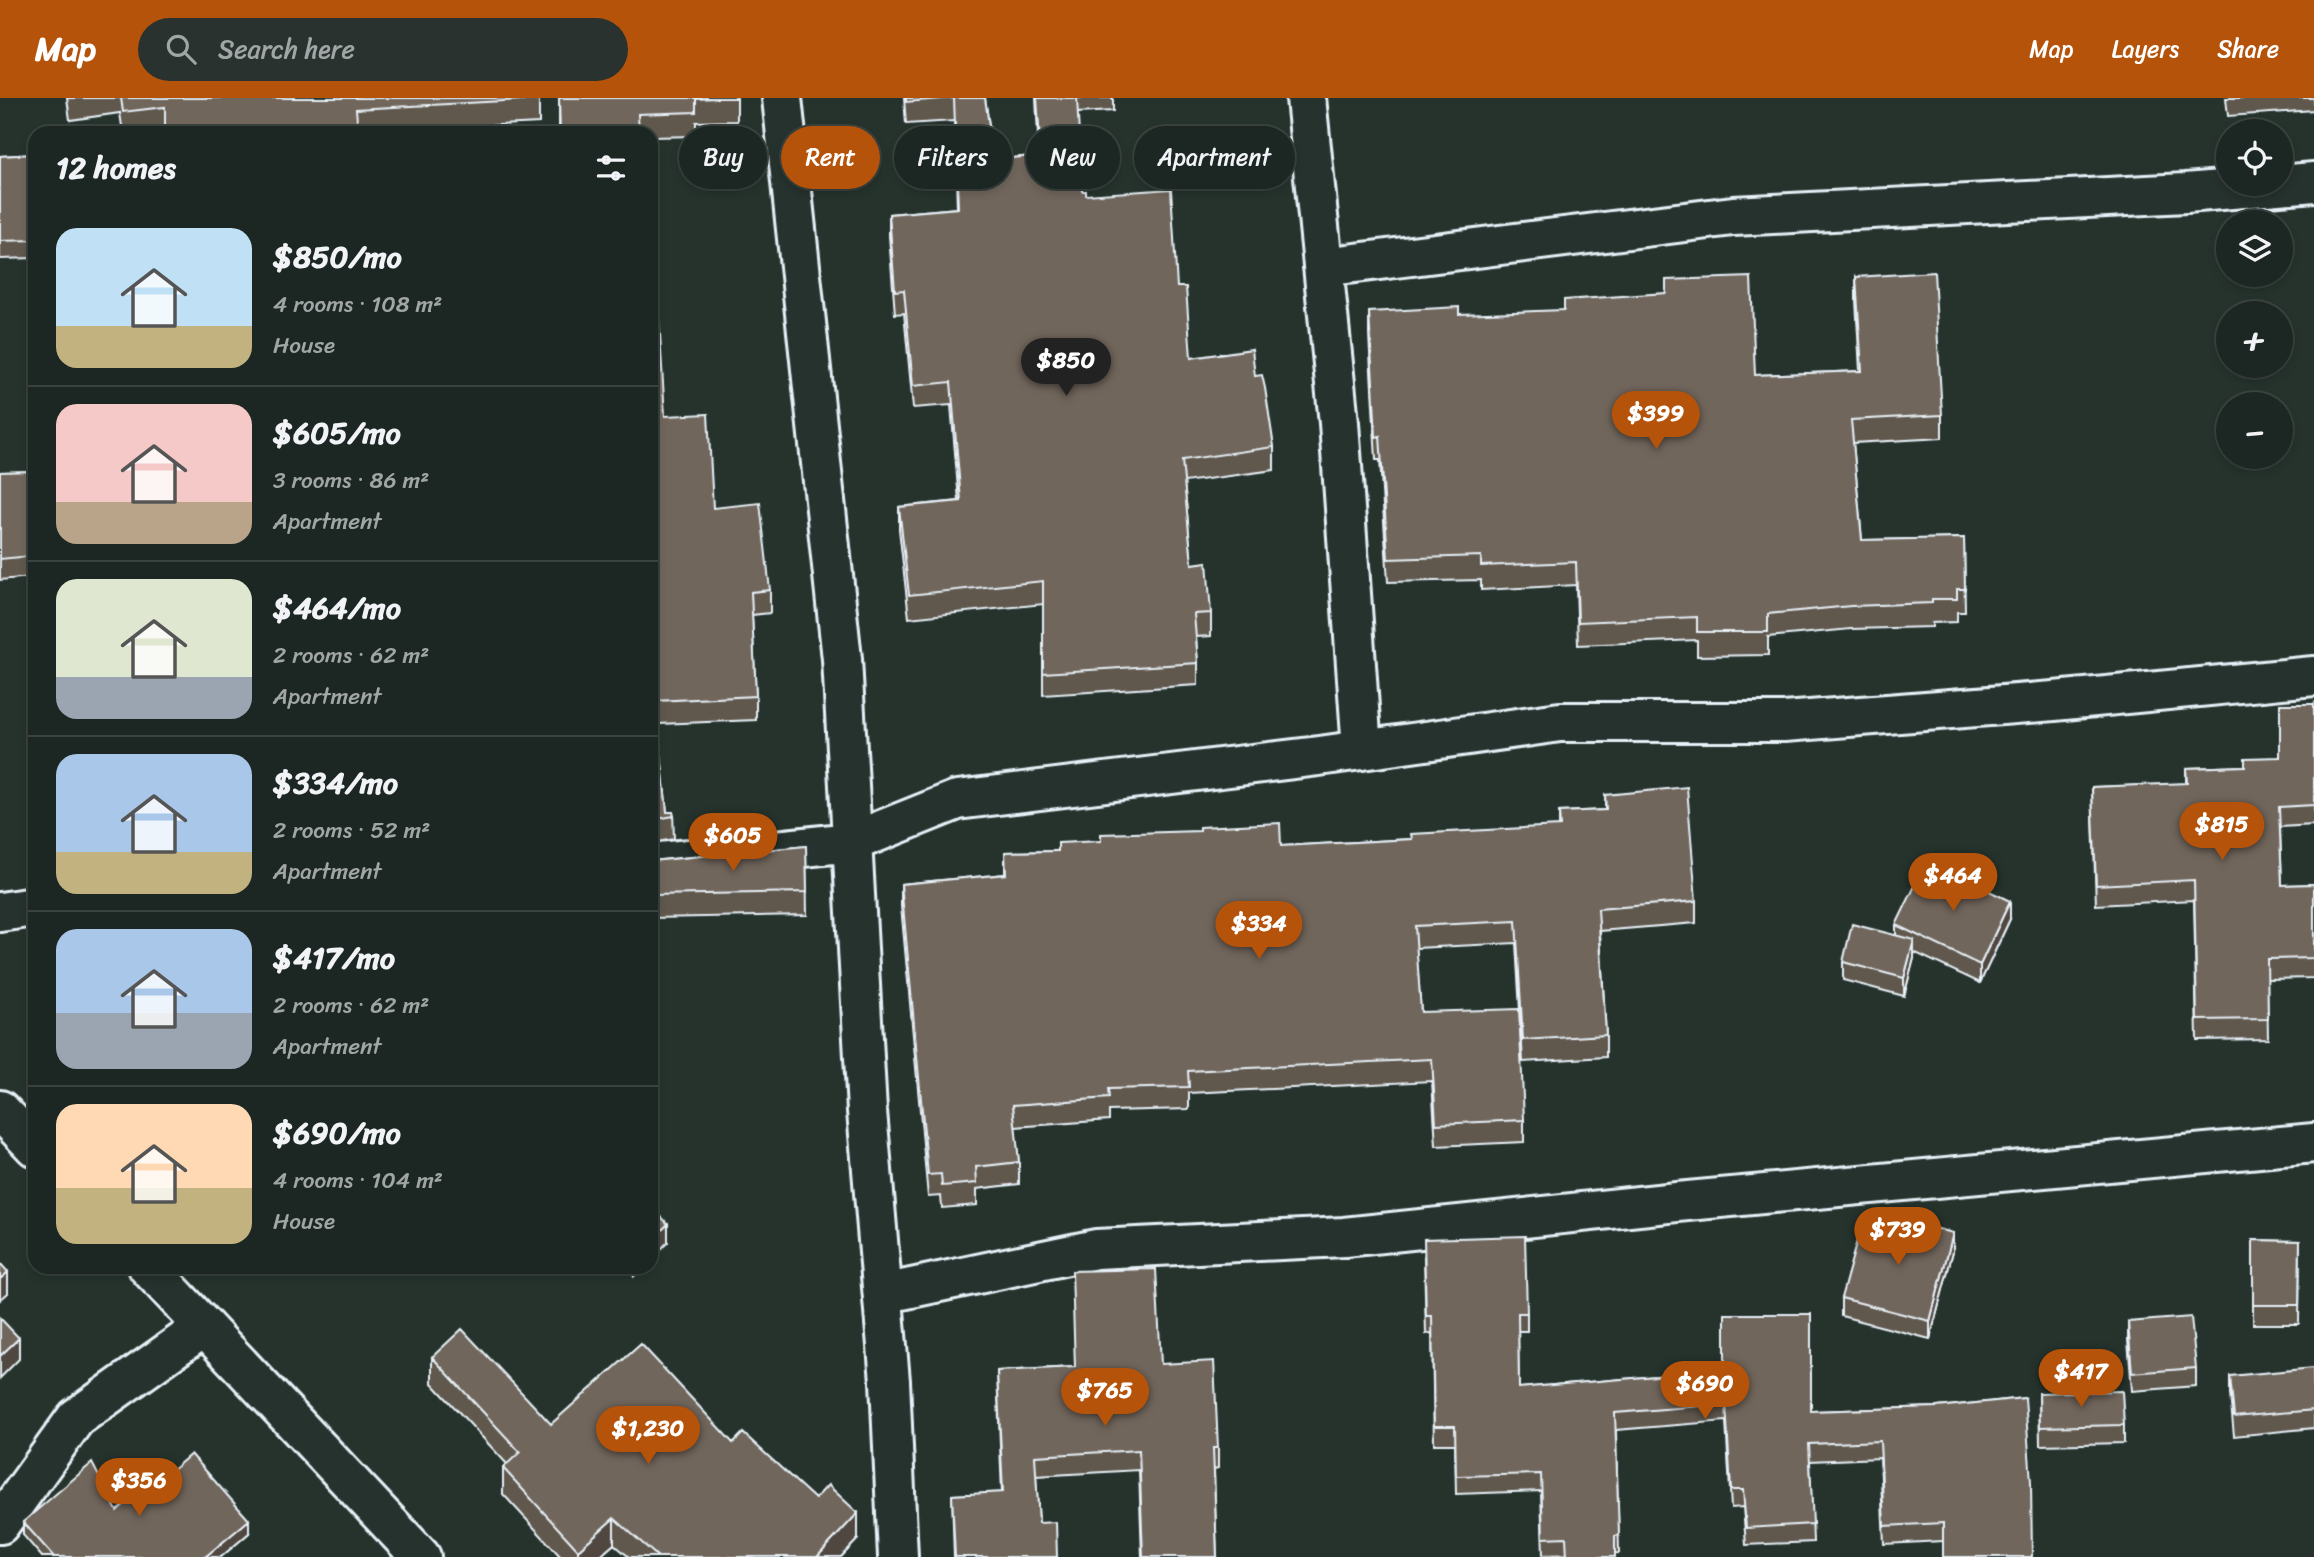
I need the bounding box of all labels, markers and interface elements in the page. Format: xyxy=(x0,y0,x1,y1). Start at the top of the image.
search box xyxy=(138,18,628,81)
text: Map xyxy=(35,20,96,78)
text: Search here xyxy=(218,26,355,72)
text: Map xyxy=(2029,28,2074,70)
text: Layers xyxy=(2112,28,2179,70)
text: Share xyxy=(2217,28,2279,70)
icon: search xyxy=(162,30,200,68)
map controls xyxy=(2216,119,2293,469)
button: locate xyxy=(2216,119,2293,196)
chip: Buy xyxy=(679,126,767,189)
chip: Rent xyxy=(781,126,880,189)
chip: Filters xyxy=(894,126,1012,189)
chip: New xyxy=(1026,126,1120,189)
chip: Apartment xyxy=(1134,126,1295,189)
text: 12 homes xyxy=(56,141,176,195)
icon: filters xyxy=(592,149,630,187)
button: layers xyxy=(2216,210,2293,287)
text: $850/mo xyxy=(273,230,402,284)
icon: home xyxy=(112,256,196,340)
text: 4 rooms · 108 m² xyxy=(273,284,442,325)
button: + xyxy=(2216,301,2293,378)
text: House xyxy=(273,325,335,366)
pin: $850 xyxy=(1025,338,1107,398)
text: $850 xyxy=(1037,340,1095,381)
pin: $399 xyxy=(1615,392,1697,451)
button: − xyxy=(2216,392,2293,469)
text: $399 xyxy=(1628,393,1684,434)
text: $605/mo xyxy=(273,406,401,460)
icon: home xyxy=(112,432,196,516)
text: 3 rooms · 86 m² xyxy=(273,460,429,501)
text: Apartment xyxy=(273,501,382,542)
text: $464/mo xyxy=(273,581,401,635)
icon: home xyxy=(112,607,196,691)
text: 2 rooms · 62 m² xyxy=(273,635,429,676)
text: Apartment xyxy=(273,676,382,717)
text: $334/mo xyxy=(273,756,398,810)
icon: home xyxy=(112,782,196,866)
pin: $815 xyxy=(2181,802,2263,862)
text: $815 xyxy=(2195,804,2249,845)
text: 2 rooms · 52 m² xyxy=(273,810,430,851)
pin: $605 xyxy=(692,814,774,873)
text: $605 xyxy=(704,815,762,856)
text: Apartment xyxy=(273,851,382,892)
pin: $464 xyxy=(1912,854,1994,913)
text: $464 xyxy=(1924,855,1982,896)
pin: $334 xyxy=(1218,902,1300,961)
text: $334 xyxy=(1231,903,1287,944)
text: $417/mo xyxy=(273,931,395,985)
icon: home xyxy=(112,957,196,1041)
text: 2 rooms · 62 m² xyxy=(273,985,429,1026)
text: Apartment xyxy=(273,1026,382,1067)
text: $690/mo xyxy=(273,1106,401,1160)
icon: home xyxy=(112,1132,196,1216)
text: 4 rooms · 104 m² xyxy=(273,1160,443,1201)
text: House xyxy=(273,1201,335,1242)
pin: $739 xyxy=(1857,1208,1939,1267)
text: $739 xyxy=(1870,1209,1926,1250)
pin: $417 xyxy=(2040,1350,2122,1409)
text: $417 xyxy=(2055,1351,2107,1392)
pin: $690 xyxy=(1664,1362,1746,1421)
text: $690 xyxy=(1676,1363,1734,1404)
pin: $765 xyxy=(1064,1368,1146,1428)
text: $765 xyxy=(1077,1370,1133,1411)
pin: $1,230 xyxy=(591,1406,705,1466)
text: $1,230 xyxy=(612,1408,684,1449)
pin: $356 xyxy=(98,1458,180,1518)
text: $356 xyxy=(111,1460,167,1501)

